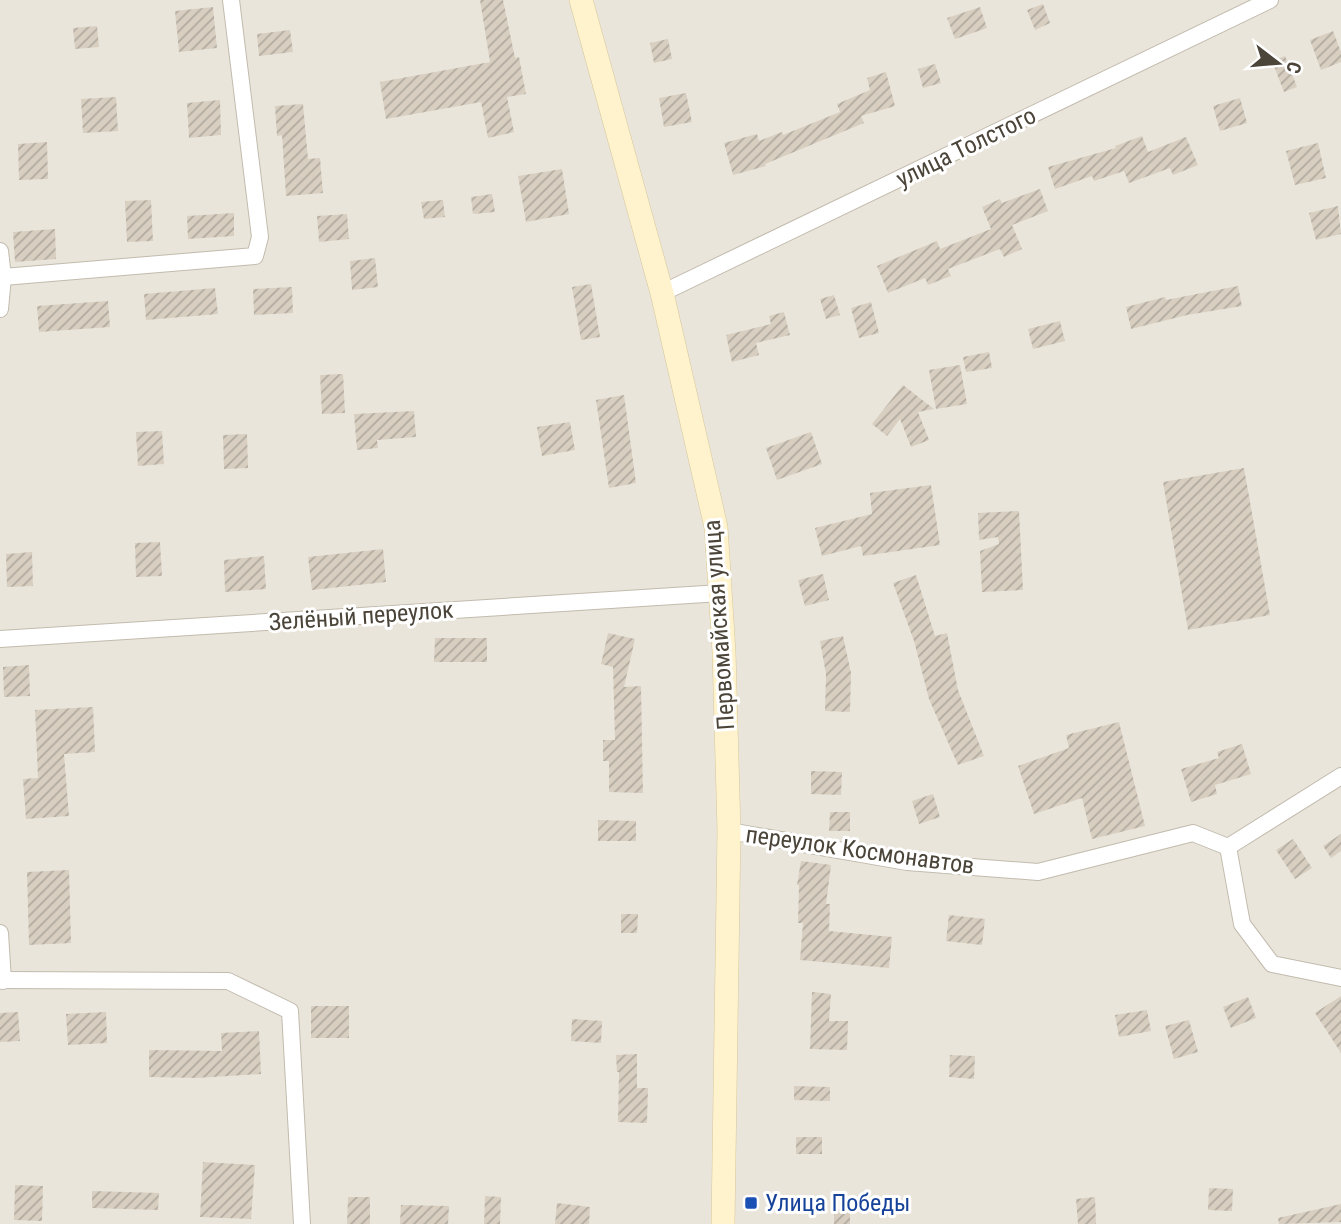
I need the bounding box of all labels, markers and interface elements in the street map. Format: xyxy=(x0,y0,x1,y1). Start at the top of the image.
north arrow xyxy=(1243,28,1313,98)
text: С xyxy=(1281,59,1306,76)
street label: улица Толстого xyxy=(891,101,1041,193)
street label: Первомайская улица xyxy=(698,519,740,731)
street label: Зелёный переулок xyxy=(268,596,455,636)
street label: переулок Космонавтов xyxy=(744,820,976,880)
place label: Улица Победы xyxy=(765,1189,910,1217)
marker: Улица Победы xyxy=(743,1195,759,1211)

